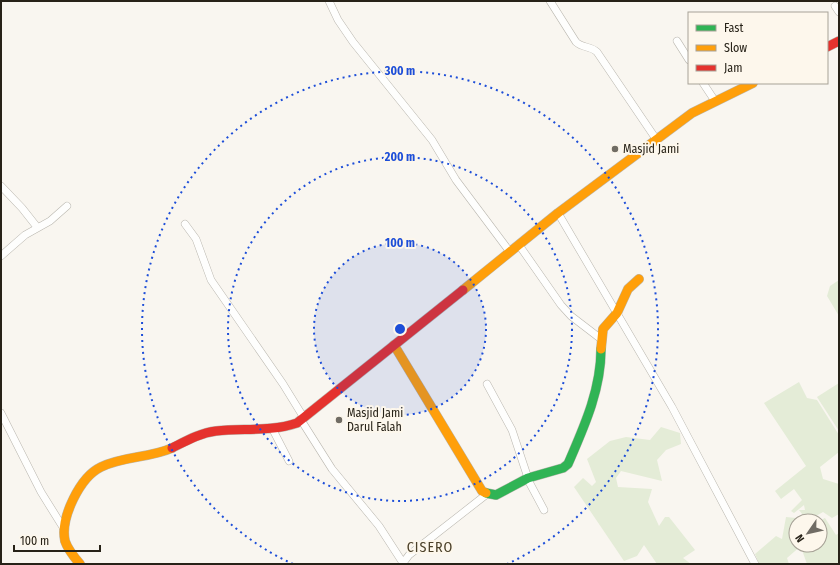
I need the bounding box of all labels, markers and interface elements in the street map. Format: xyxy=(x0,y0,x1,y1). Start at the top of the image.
legend xyxy=(688,12,828,84)
text: Fast xyxy=(724,21,743,35)
text: Slow xyxy=(724,41,747,55)
text: Jam xyxy=(724,61,742,75)
text: 300 m xyxy=(384,64,415,78)
place label: Masjid Jami xyxy=(623,142,679,156)
marker: Masjid Jami xyxy=(610,144,620,154)
text: 200 m xyxy=(384,150,415,164)
text: 100 m xyxy=(385,236,415,250)
centre of rings xyxy=(393,322,407,336)
place label: Masjid Jami Darul Falah xyxy=(347,406,403,434)
marker: Masjid Jami Darul Falah xyxy=(334,415,344,425)
north arrow xyxy=(788,513,828,553)
scale bar xyxy=(14,527,100,553)
text: N xyxy=(793,532,807,545)
text: 100 m xyxy=(20,534,49,548)
district label: CISERO xyxy=(407,539,453,556)

